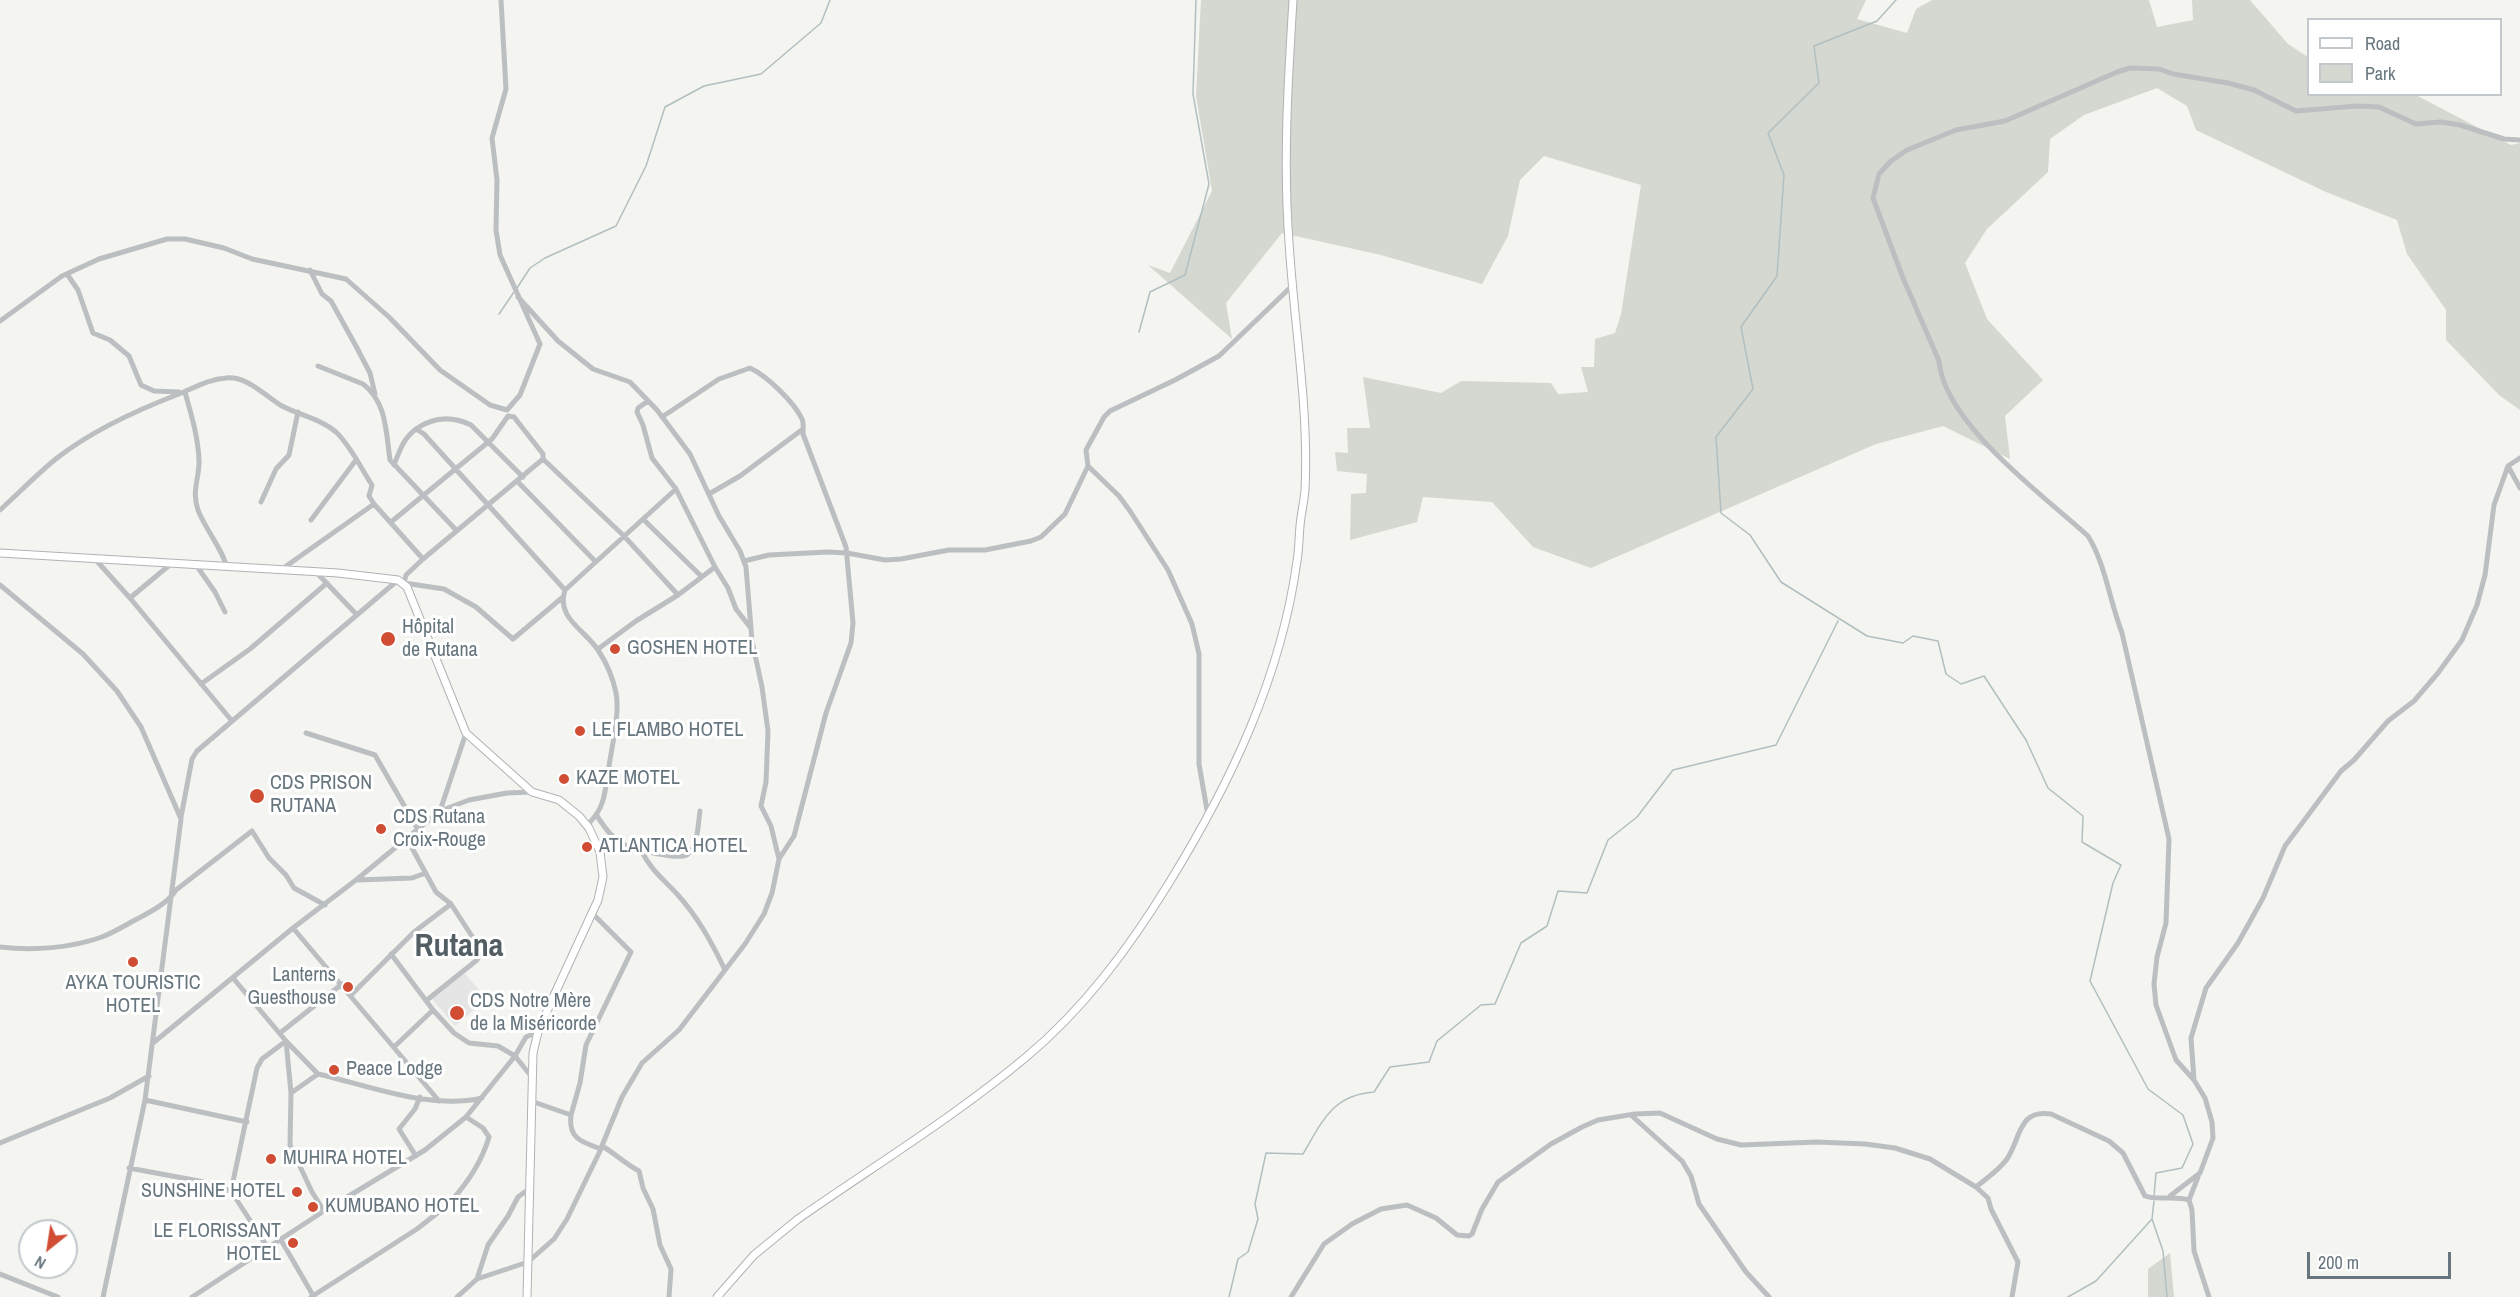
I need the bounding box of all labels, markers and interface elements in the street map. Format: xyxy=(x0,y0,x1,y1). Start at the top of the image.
legend xyxy=(2307,18,2502,96)
text: Road xyxy=(2365,31,2400,56)
text: Park xyxy=(2365,61,2395,86)
place label: Hôpital de Rutana xyxy=(402,616,478,663)
marker: Hôpital de Rutana xyxy=(379,630,397,648)
place label: GOSHEN HOTEL xyxy=(627,637,757,661)
marker: GOSHEN HOTEL xyxy=(608,642,622,656)
place label: LE FLAMBO HOTEL xyxy=(592,719,743,743)
marker: LE FLAMBO HOTEL xyxy=(573,724,587,738)
place label: KAZE MOTEL xyxy=(576,767,680,791)
place label: CDS PRISON RUTANA xyxy=(270,772,372,819)
marker: KAZE MOTEL xyxy=(557,772,571,786)
marker: CDS PRISON RUTANA xyxy=(248,787,266,805)
place label: CDS Rutana Croix-Rouge xyxy=(393,806,486,853)
marker: CDS Rutana Croix-Rouge xyxy=(374,822,388,836)
place label: ATLANTICA HOTEL xyxy=(599,835,747,859)
marker: ATLANTICA HOTEL xyxy=(580,840,594,854)
district label: Rutana xyxy=(415,928,503,966)
marker: AYKA TOURISTIC HOTEL xyxy=(126,955,140,969)
place label: Lanterns Guesthouse xyxy=(248,964,336,1011)
place label: AYKA TOURISTIC HOTEL xyxy=(65,972,201,1019)
marker: Lanterns Guesthouse xyxy=(341,980,355,994)
place label: CDS Notre Mère de la Miséricorde xyxy=(470,990,597,1037)
marker: CDS Notre Mère de la Miséricorde xyxy=(448,1004,466,1022)
place label: Peace Lodge xyxy=(346,1058,443,1082)
marker: Peace Lodge xyxy=(327,1063,341,1077)
place label: MUHIRA HOTEL xyxy=(283,1147,407,1171)
marker: MUHIRA HOTEL xyxy=(264,1152,278,1166)
place label: SUNSHINE HOTEL xyxy=(141,1180,285,1204)
marker: SUNSHINE HOTEL xyxy=(290,1185,304,1199)
place label: KUMUBANO HOTEL xyxy=(325,1195,479,1219)
marker: KUMUBANO HOTEL xyxy=(306,1200,320,1214)
north arrow xyxy=(18,1219,78,1279)
place label: LE FLORISSANT HOTEL xyxy=(153,1220,281,1267)
marker: LE FLORISSANT HOTEL xyxy=(286,1236,300,1250)
scale bar xyxy=(2310,1240,2454,1278)
text: 200 m xyxy=(2318,1250,2359,1275)
text: N xyxy=(30,1251,50,1275)

